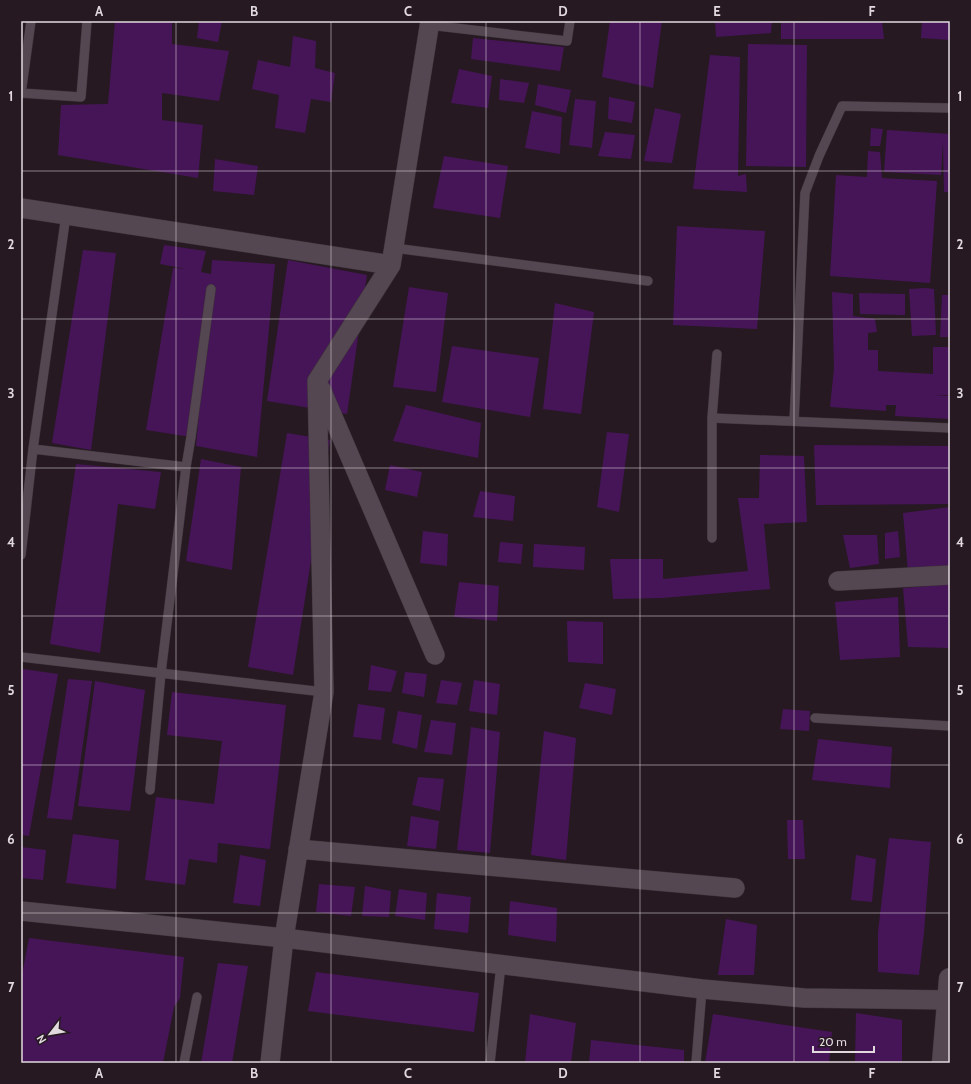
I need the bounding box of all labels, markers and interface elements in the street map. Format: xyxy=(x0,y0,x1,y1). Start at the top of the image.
text: A xyxy=(95,3,104,19)
text: B xyxy=(250,3,258,19)
text: C xyxy=(404,3,412,19)
text: D xyxy=(558,3,568,19)
text: E xyxy=(713,3,721,19)
text: F xyxy=(869,3,876,19)
text: 1 xyxy=(9,88,13,104)
text: 1 xyxy=(958,88,962,104)
text: 2 xyxy=(8,236,15,252)
text: 2 xyxy=(957,236,964,252)
text: 3 xyxy=(7,385,15,401)
text: 3 xyxy=(956,385,964,401)
text: 4 xyxy=(7,534,15,550)
text: 4 xyxy=(956,534,964,550)
text: 5 xyxy=(8,682,15,698)
text: 5 xyxy=(957,682,964,698)
text: 6 xyxy=(7,831,15,847)
text: 6 xyxy=(956,831,964,847)
text: 7 xyxy=(8,979,15,995)
text: 7 xyxy=(957,979,964,995)
north arrow xyxy=(30,1014,70,1054)
scale bar xyxy=(813,1028,874,1054)
text: N xyxy=(33,1032,49,1046)
text: 20 m xyxy=(819,1034,847,1049)
text: A xyxy=(95,1065,104,1081)
text: B xyxy=(250,1065,258,1081)
text: C xyxy=(404,1065,412,1081)
text: D xyxy=(558,1065,568,1081)
text: E xyxy=(713,1065,721,1081)
text: F xyxy=(869,1065,876,1081)

